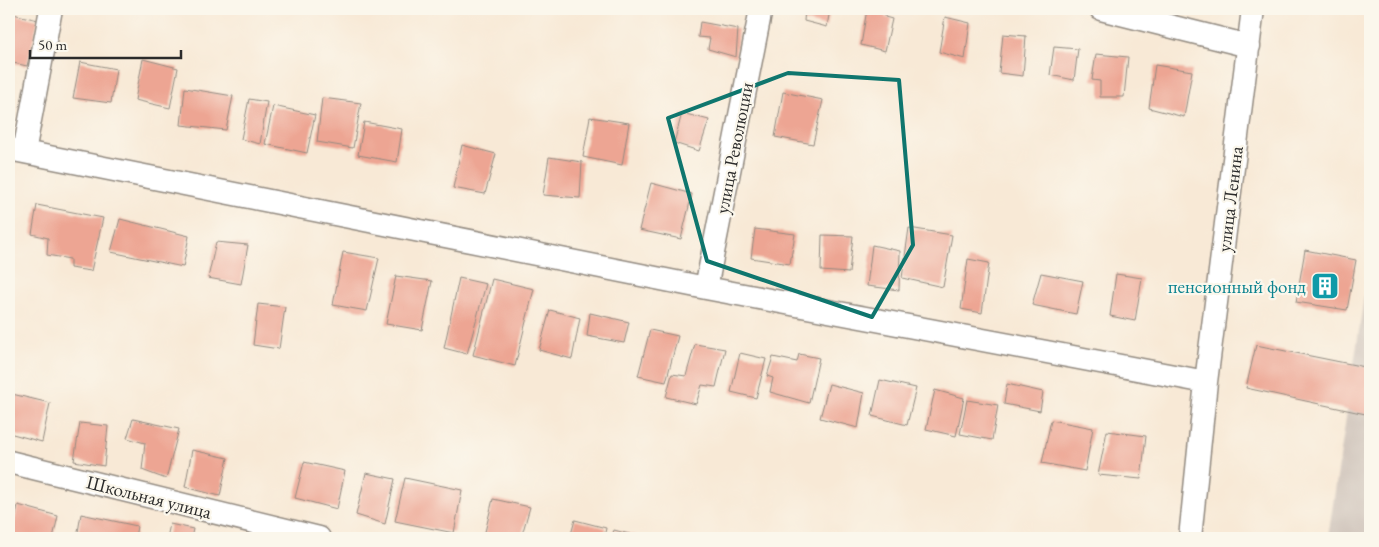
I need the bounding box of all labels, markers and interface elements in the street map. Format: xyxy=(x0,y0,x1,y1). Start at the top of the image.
scale bar xyxy=(30,28,181,60)
text: 50 m xyxy=(38,35,67,54)
street label: улица Революции xyxy=(709,80,759,216)
street label: улица Ленина xyxy=(1211,144,1249,253)
building icon: пенсионный фонд xyxy=(1310,271,1340,301)
place label: пенсионный фонд xyxy=(1168,274,1306,299)
street label: Школьная улица xyxy=(84,469,215,525)

